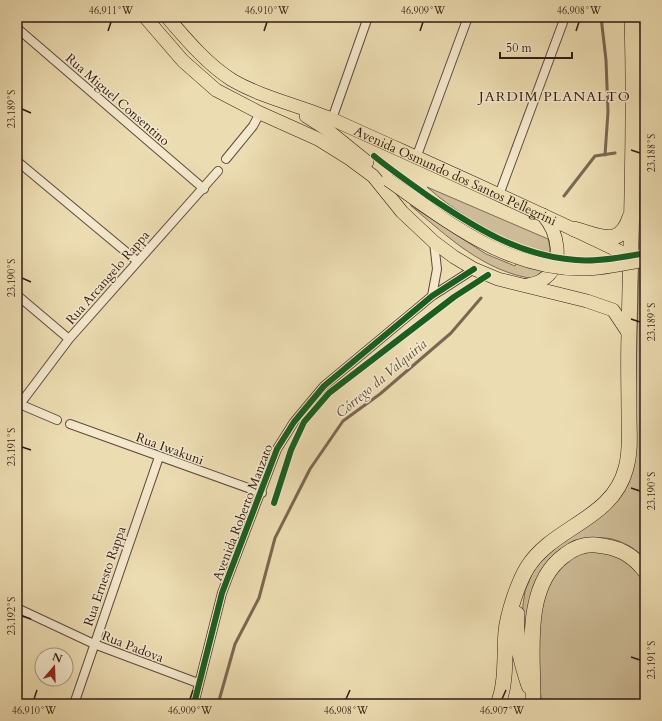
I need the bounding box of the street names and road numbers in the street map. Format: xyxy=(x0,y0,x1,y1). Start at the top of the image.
street label: Rua Miguel Consentino xyxy=(61,50,173,150)
street label: Avenida Osmundo dos Santos Pellegrini xyxy=(351,122,560,230)
street label: Rua Arcangelo Rappa xyxy=(62,226,154,329)
street label: Rua Iwakuni xyxy=(133,428,206,470)
street label: Avenida Roberto Manzato xyxy=(209,441,277,583)
street label: Rua Ernesto Rappa xyxy=(79,524,131,629)
street label: Rua Padova xyxy=(99,627,166,667)

